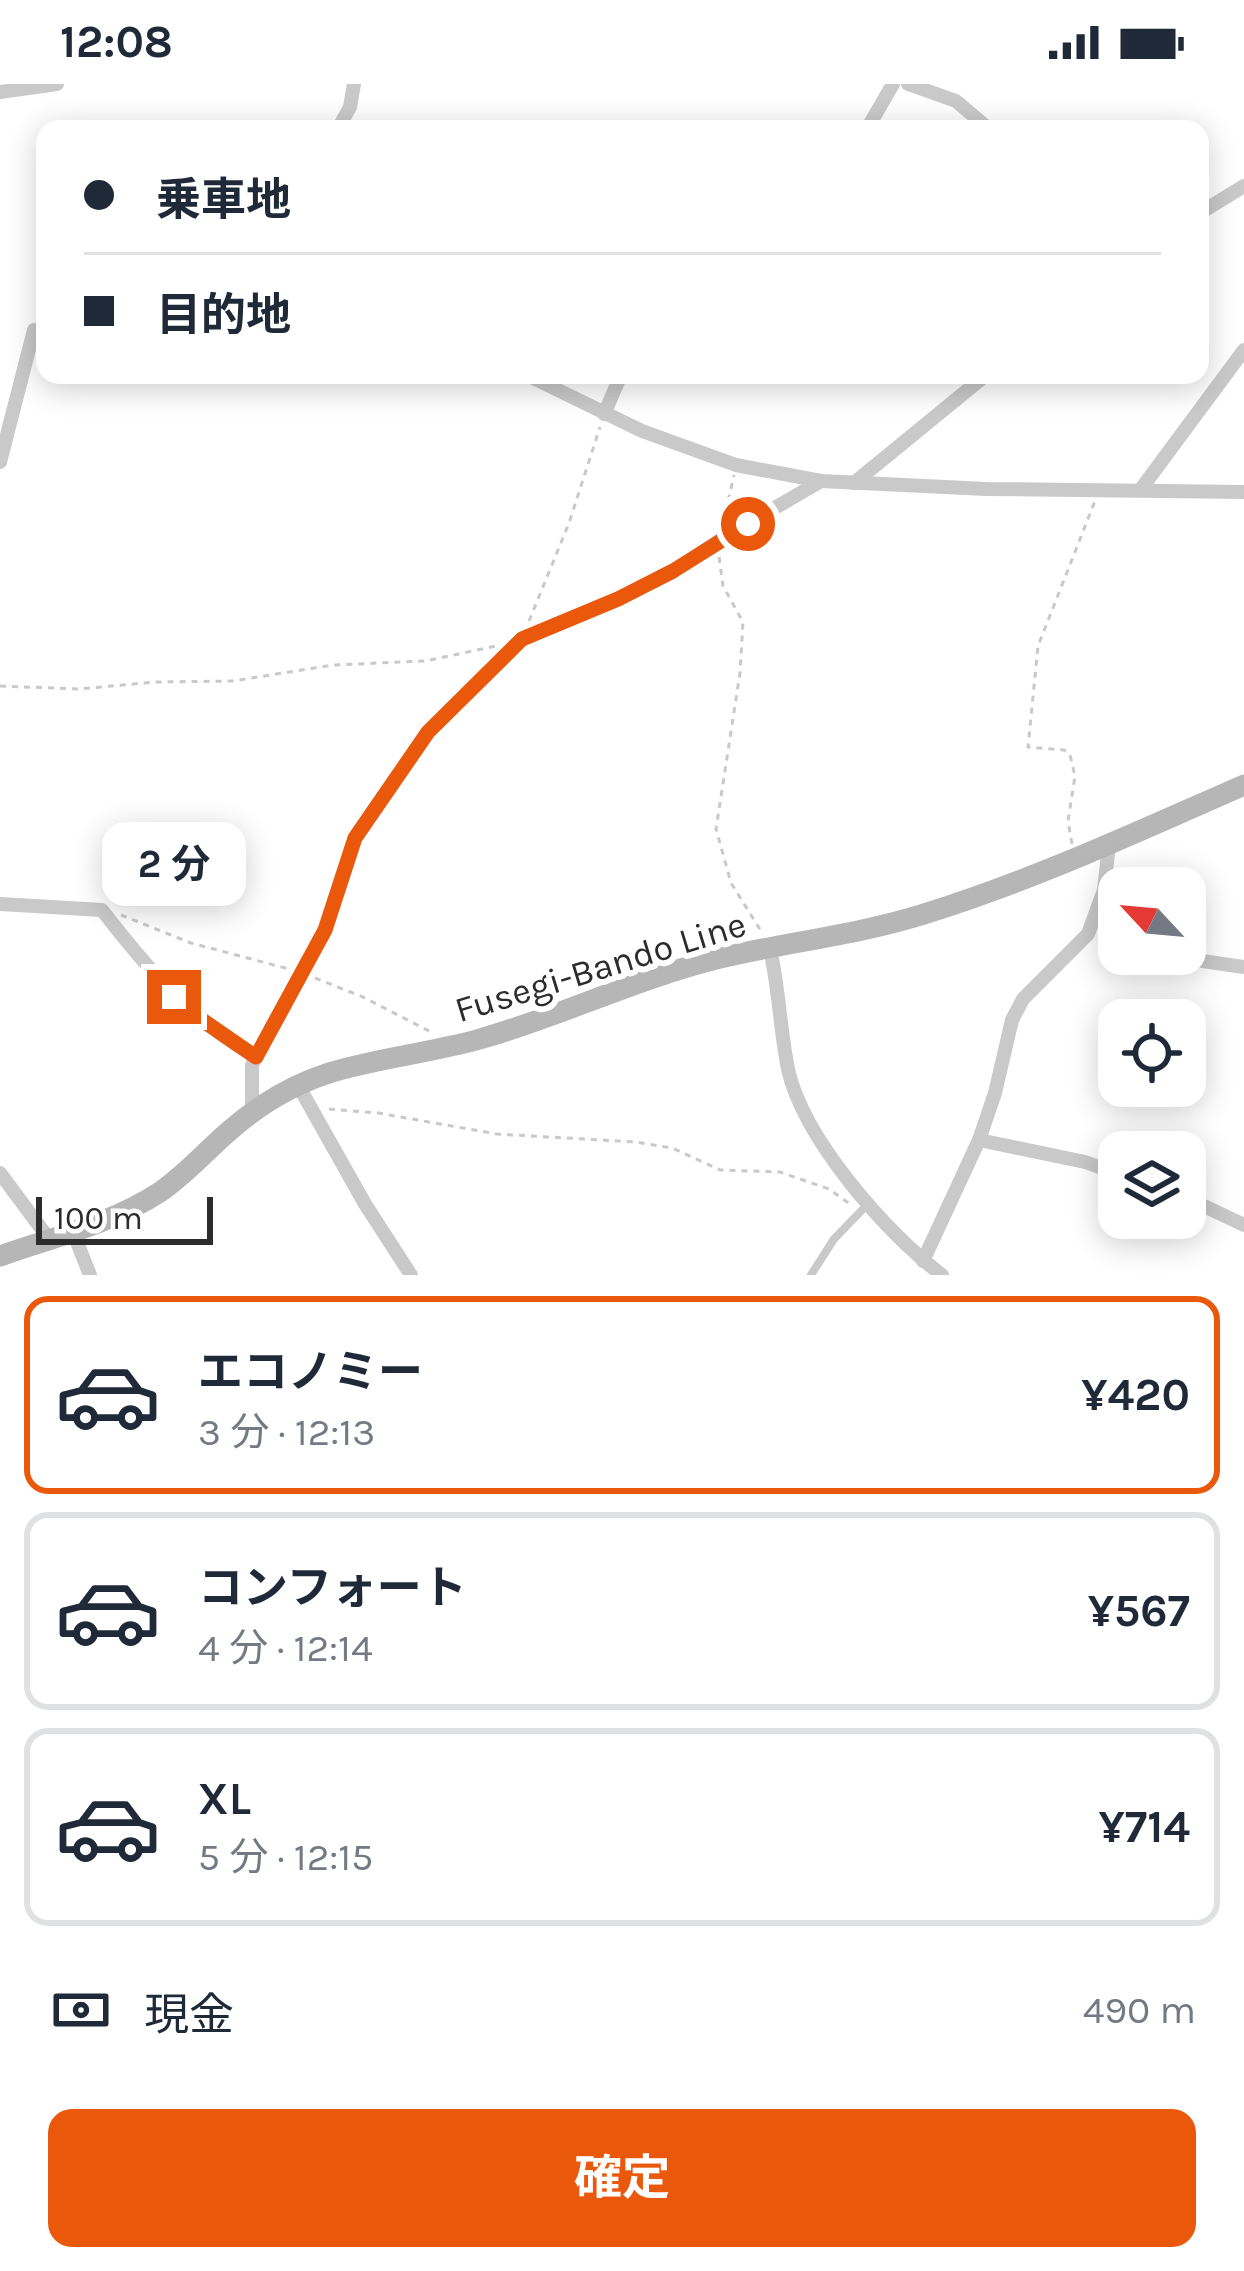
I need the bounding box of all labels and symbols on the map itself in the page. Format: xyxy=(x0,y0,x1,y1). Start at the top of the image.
route start xyxy=(721,497,775,551)
callout: 2 分 xyxy=(102,823,246,907)
north arrow xyxy=(1098,867,1206,975)
street label: Fusegi-Bando Line xyxy=(450,903,751,1031)
route end xyxy=(147,970,201,1024)
scale bar xyxy=(36,1191,213,1244)

